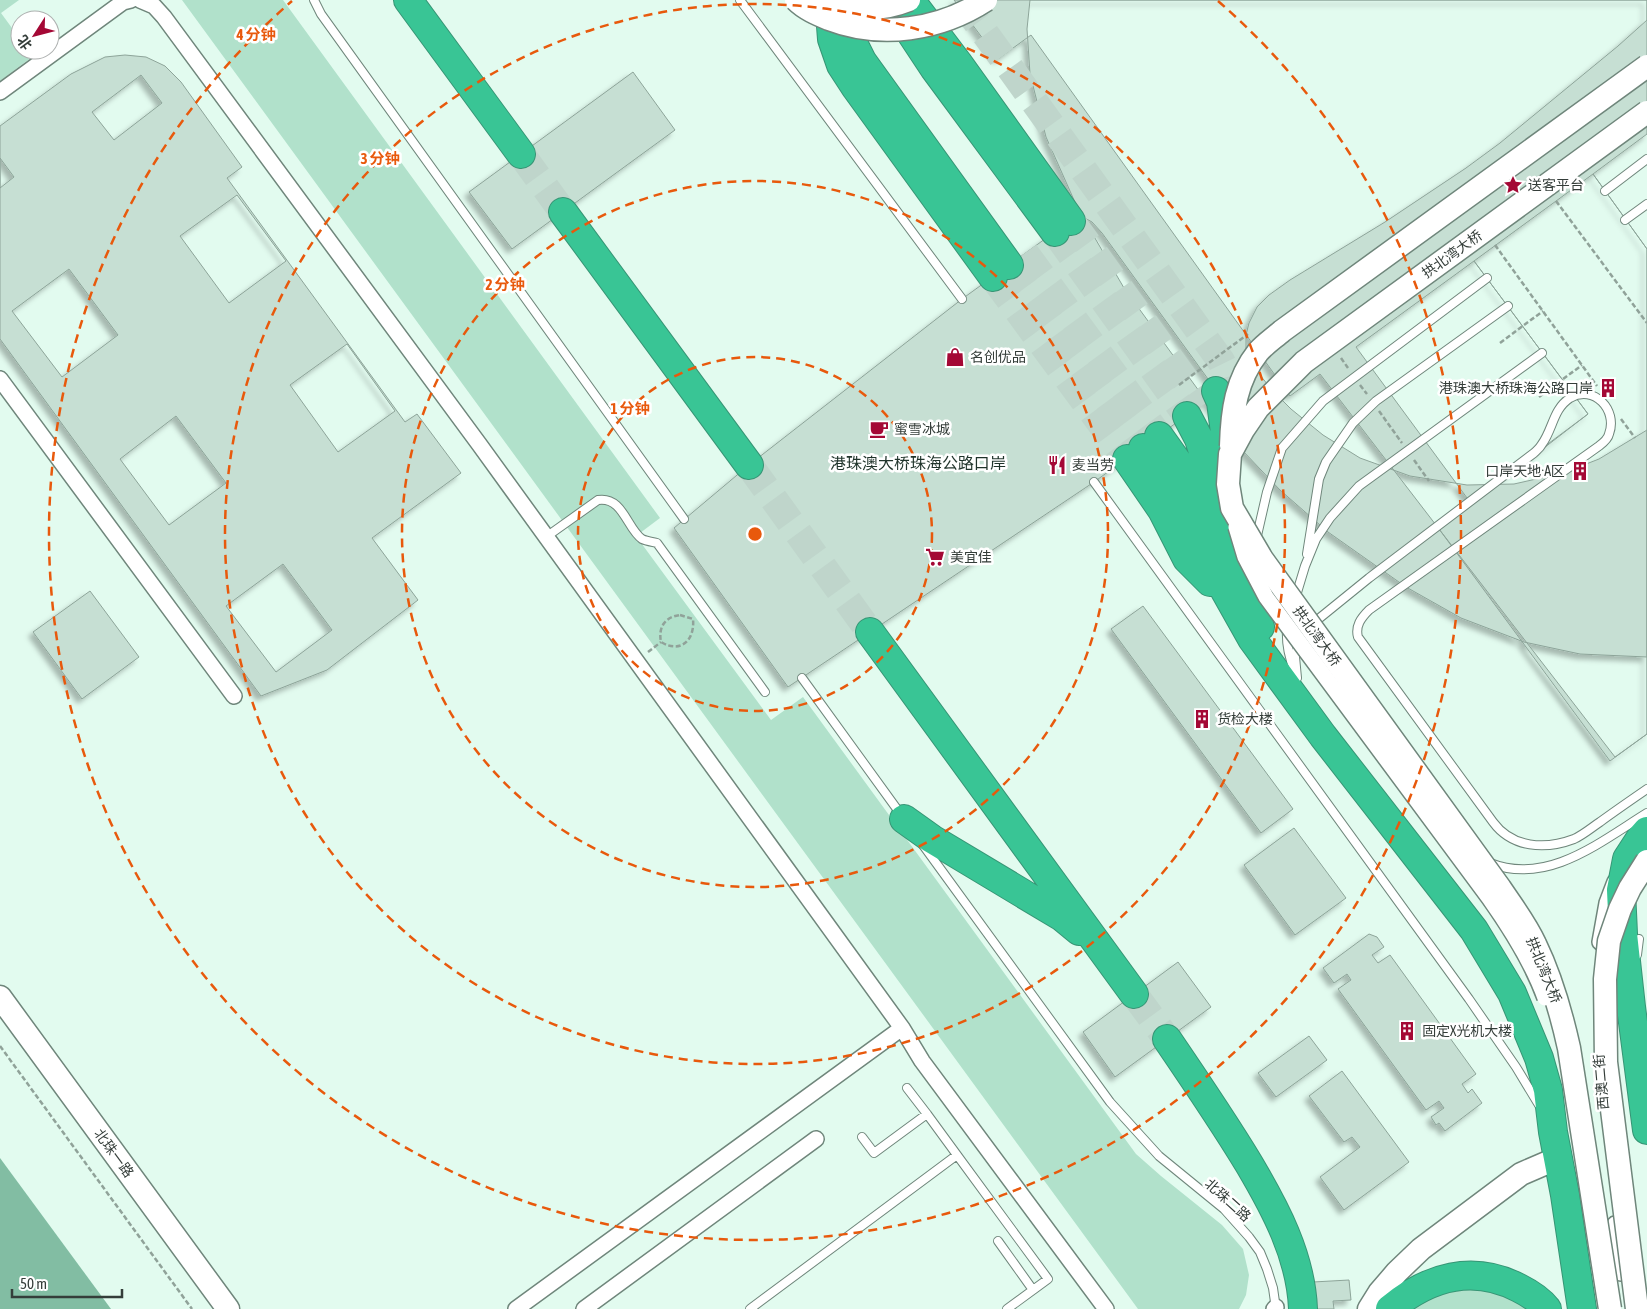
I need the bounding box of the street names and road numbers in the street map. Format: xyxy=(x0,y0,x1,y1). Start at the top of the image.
street label: 拱北湾大桥 xyxy=(1419,227,1485,281)
street label: 拱北湾大桥 xyxy=(1290,603,1344,669)
street label: 拱北湾大桥 xyxy=(1523,935,1565,1005)
street label: 西澳二街 xyxy=(1591,1053,1611,1111)
street label: 北珠一路 xyxy=(91,1126,137,1180)
street label: 北珠二路 xyxy=(1202,1175,1254,1225)

